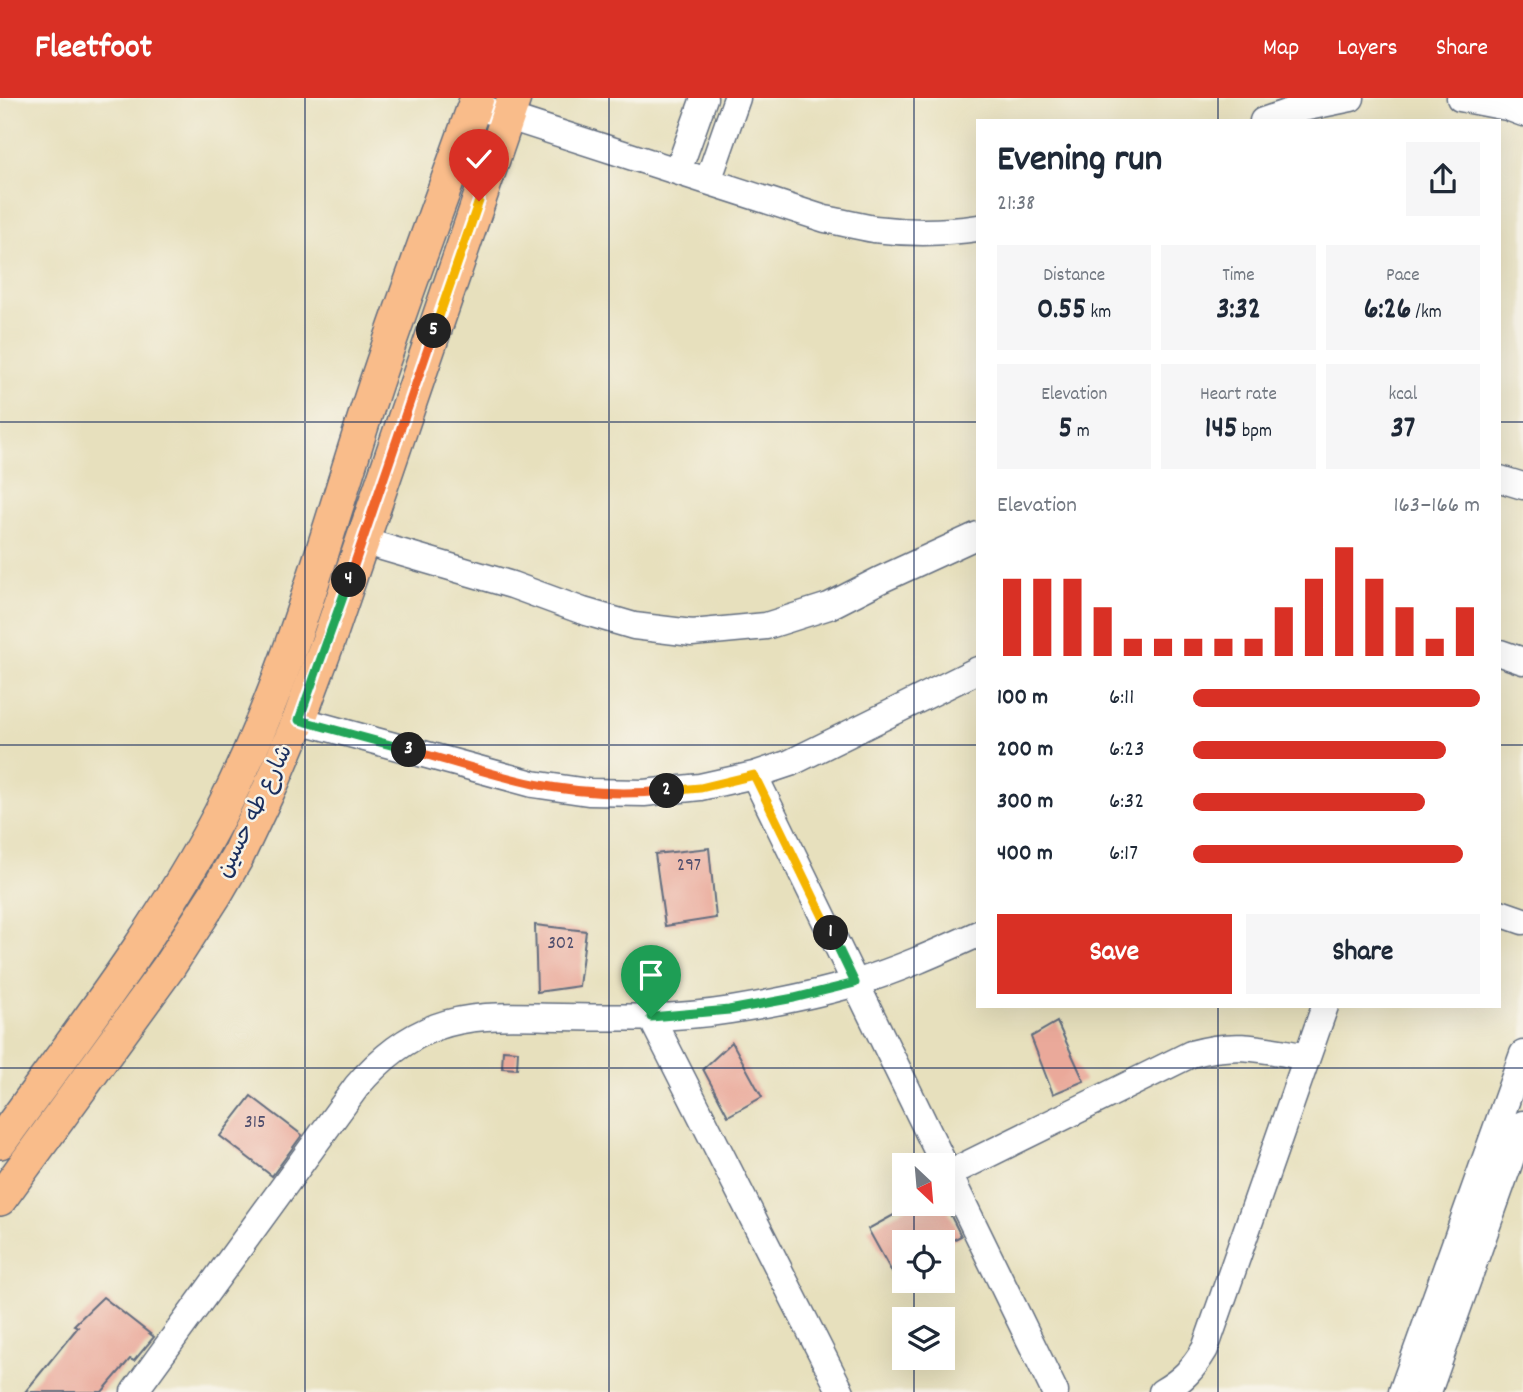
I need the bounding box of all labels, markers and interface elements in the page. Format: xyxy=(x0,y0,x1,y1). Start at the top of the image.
text: Fleetfoot xyxy=(35,26,152,73)
text: Map xyxy=(1263,32,1299,66)
text: Layers xyxy=(1337,32,1398,66)
text: Share xyxy=(1436,32,1488,66)
pin xyxy=(449,129,509,201)
text: Evening run xyxy=(997,134,1162,189)
icon: check xyxy=(460,140,498,178)
button: share xyxy=(1406,142,1480,216)
text: 21:38 xyxy=(997,188,1035,221)
text: Distance xyxy=(1043,263,1105,290)
text: Time xyxy=(1222,263,1255,290)
text: Pace xyxy=(1386,263,1420,290)
text: 0.55 xyxy=(1037,290,1086,333)
text: 3:32 xyxy=(1216,290,1261,333)
text: 6:26 xyxy=(1364,290,1411,333)
text: km xyxy=(1086,300,1111,327)
text: /km xyxy=(1411,300,1442,327)
pin: 5 xyxy=(416,314,452,348)
text: 5 xyxy=(429,317,438,344)
text: Elevation xyxy=(1041,382,1107,409)
text: Heart rate xyxy=(1200,382,1277,409)
text: kcal xyxy=(1388,382,1417,409)
text: 5 xyxy=(1059,409,1072,452)
text: 145 xyxy=(1205,409,1238,452)
text: 37 xyxy=(1390,409,1415,452)
text: m xyxy=(1072,419,1090,446)
text: bpm xyxy=(1238,419,1272,446)
text: Elevation xyxy=(997,490,1077,523)
text: 163–166 m xyxy=(1393,490,1480,523)
pin: 4 xyxy=(332,562,366,598)
text: 4 xyxy=(345,566,352,593)
text: 100 m xyxy=(997,682,1048,715)
text: 6:11 xyxy=(1109,682,1134,715)
pin: 3 xyxy=(392,732,426,768)
text: 200 m xyxy=(997,734,1053,767)
text: 6:23 xyxy=(1109,734,1144,767)
text: 3 xyxy=(404,736,413,763)
street label: شارع طه حسين xyxy=(209,740,303,884)
pin: 2 xyxy=(650,774,684,808)
text: 2 xyxy=(662,777,671,804)
text: 300 m xyxy=(997,786,1053,819)
text: 6:32 xyxy=(1109,786,1144,819)
text: 400 m xyxy=(997,838,1053,871)
text: 6:17 xyxy=(1109,838,1138,871)
house number: 297 xyxy=(677,853,701,880)
button: Save xyxy=(997,914,1232,994)
button: Share xyxy=(1246,914,1480,994)
pin: 1 xyxy=(814,916,848,950)
text: 1 xyxy=(828,919,833,946)
house number: 302 xyxy=(547,931,575,958)
pin xyxy=(621,945,681,1017)
icon: arrive xyxy=(632,956,670,994)
house number: 315 xyxy=(244,1110,266,1137)
north arrow xyxy=(892,1153,956,1216)
map controls xyxy=(892,1153,955,1370)
button: locate xyxy=(892,1230,955,1293)
button: layers xyxy=(892,1307,955,1370)

